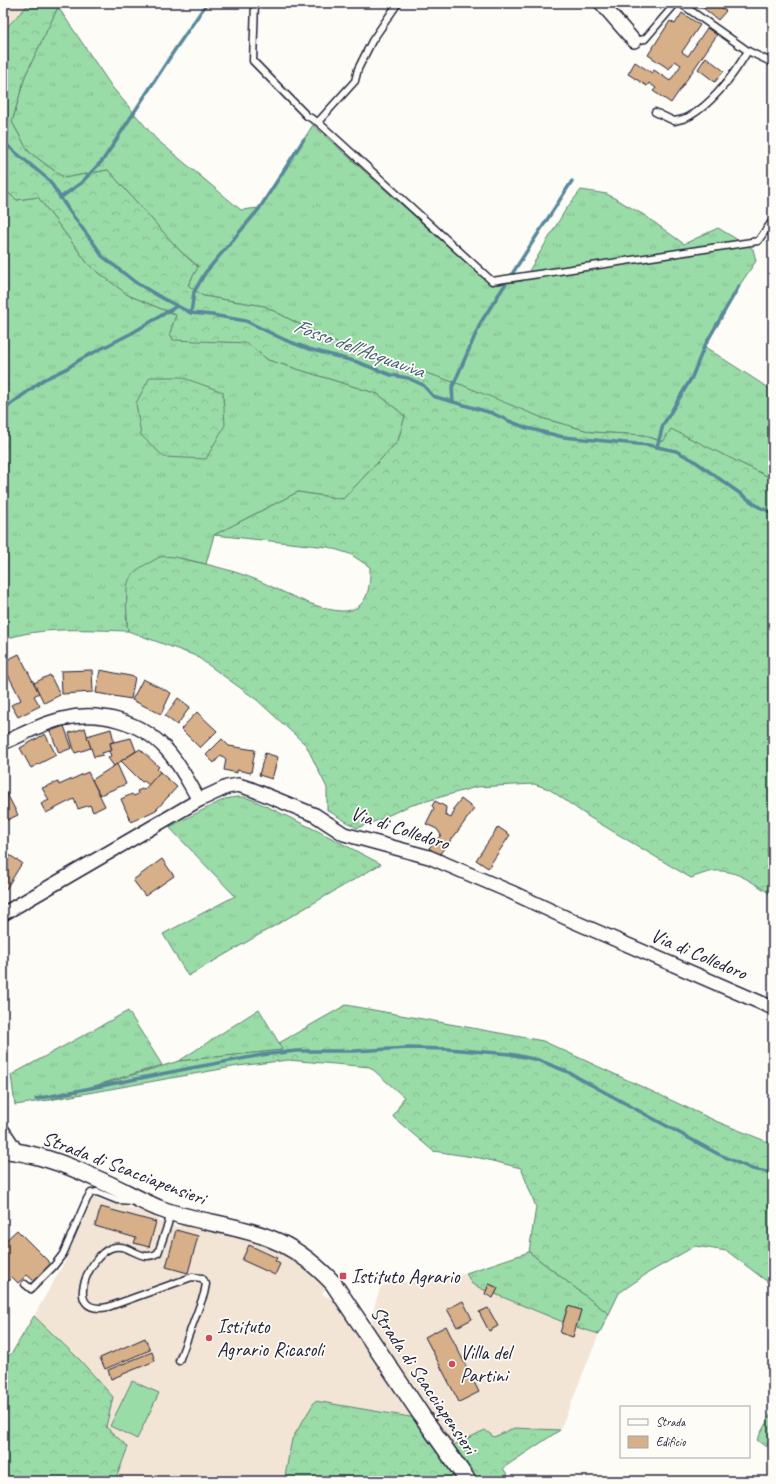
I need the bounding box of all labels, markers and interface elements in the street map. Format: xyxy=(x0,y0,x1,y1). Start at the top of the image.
water label: Fosso dell'Acquaviva xyxy=(290,312,429,384)
street label: Via di Colledoro xyxy=(348,800,453,856)
street label: Via di Colledoro xyxy=(647,923,752,986)
street label: Strada di Scacciapensieri xyxy=(39,1125,211,1211)
place label: Istituto Agrario xyxy=(351,1264,461,1289)
marker: Istituto Agrario xyxy=(338,1271,348,1281)
street label: Strada di Scacciapensieri xyxy=(365,1301,484,1461)
place label: Istituto Agrario Ricasoli xyxy=(217,1314,326,1362)
marker: Istituto Agrario Ricasoli xyxy=(204,1333,214,1343)
place label: Villa del Partini xyxy=(460,1340,515,1388)
marker: Villa del Partini xyxy=(447,1359,457,1369)
legend xyxy=(620,1406,750,1458)
text: Strada xyxy=(656,1414,686,1430)
text: Edificio xyxy=(656,1434,686,1450)

